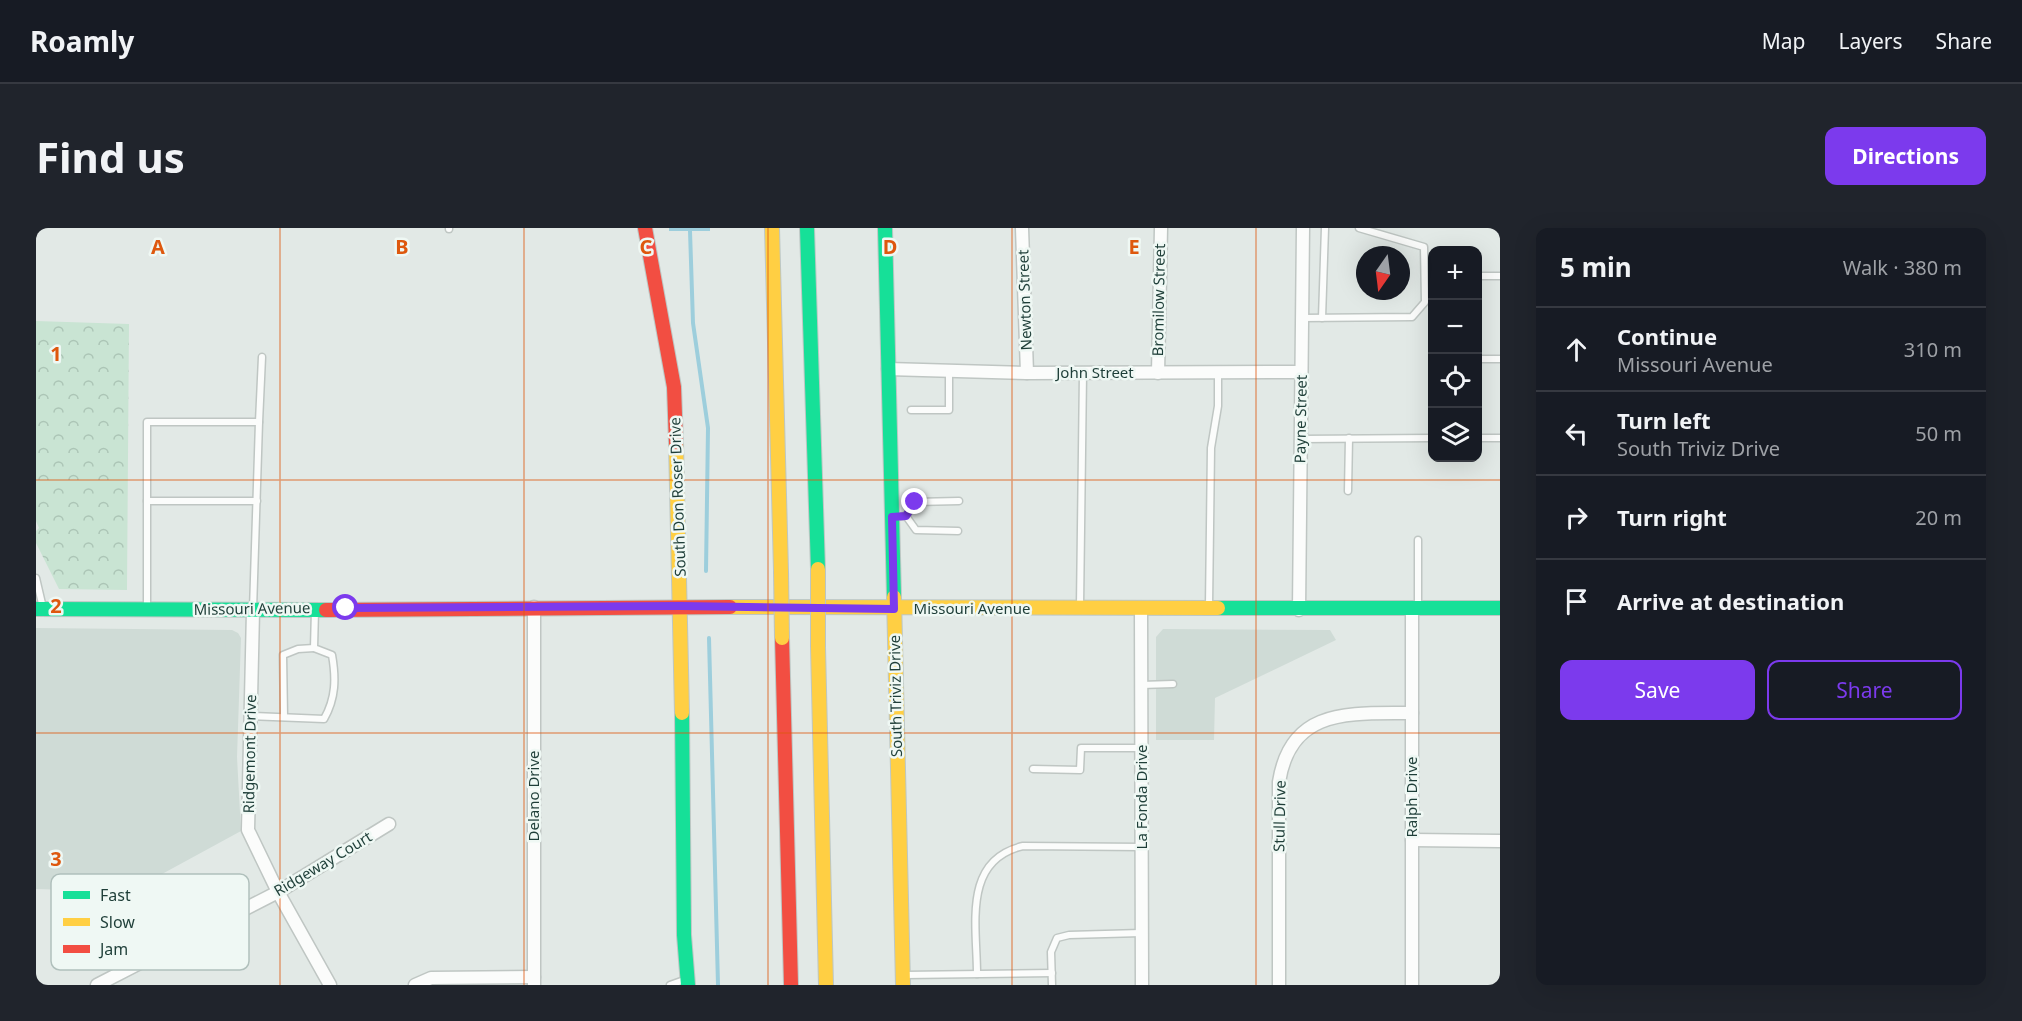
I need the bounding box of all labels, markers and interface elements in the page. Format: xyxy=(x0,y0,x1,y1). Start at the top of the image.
text: Roamly xyxy=(30,22,134,60)
text: Map xyxy=(1762,27,1806,55)
text: Layers xyxy=(1839,27,1903,55)
text: Share xyxy=(1936,27,1992,55)
button: Directions xyxy=(1825,127,1986,185)
text: Find us xyxy=(36,128,185,185)
text: A xyxy=(151,233,165,260)
text: B xyxy=(395,233,409,260)
text: C xyxy=(640,233,653,260)
text: D xyxy=(883,233,897,260)
text: E xyxy=(1128,233,1140,260)
street label: Bromilow Street xyxy=(1147,243,1169,357)
north arrow xyxy=(1356,246,1410,300)
map controls xyxy=(1428,246,1482,462)
button: + xyxy=(1428,246,1482,300)
street label: Newton Street xyxy=(1012,249,1036,351)
text: 5 min xyxy=(1560,249,1632,285)
text: Walk · 380 m xyxy=(1843,254,1962,281)
button: − xyxy=(1428,300,1482,354)
text: Continue xyxy=(1617,321,1717,351)
icon: ahead xyxy=(1560,333,1593,366)
text: 310 m xyxy=(1904,336,1962,363)
text: 1 xyxy=(50,340,62,367)
text: Missouri Avenue xyxy=(1617,351,1773,378)
button: locate xyxy=(1428,354,1482,408)
street label: John Street xyxy=(1054,362,1134,382)
street label: Payne Street xyxy=(1289,374,1311,463)
text: Turn left xyxy=(1617,405,1711,435)
button: layers xyxy=(1428,408,1482,462)
street label: South Don Roser Drive xyxy=(664,417,690,577)
icon: left xyxy=(1560,417,1593,450)
text: 50 m xyxy=(1915,420,1962,447)
text: South Triviz Drive xyxy=(1617,435,1780,462)
route end xyxy=(901,488,927,514)
icon: right xyxy=(1560,501,1593,534)
text: Turn right xyxy=(1617,502,1727,532)
text: 20 m xyxy=(1915,504,1962,531)
icon: arrive xyxy=(1560,585,1593,618)
text: Arrive at destination xyxy=(1617,586,1844,616)
text: 2 xyxy=(50,592,62,619)
route start xyxy=(332,594,358,620)
street label: Missouri Avenue xyxy=(193,597,311,619)
street label: Missouri Avenue xyxy=(914,598,1030,618)
street label: South Triviz Drive xyxy=(884,635,906,757)
button: Save xyxy=(1560,660,1755,720)
button: Share xyxy=(1767,660,1962,720)
street label: Ridgemont Drive xyxy=(238,694,260,814)
street label: La Fonda Drive xyxy=(1131,745,1151,849)
street label: Delano Drive xyxy=(523,750,543,842)
street label: Ralph Drive xyxy=(1401,756,1421,838)
street label: Stull Drive xyxy=(1268,780,1290,852)
street label: Ridgeway Court xyxy=(270,826,376,900)
text: 3 xyxy=(50,845,62,872)
legend xyxy=(51,874,249,970)
text: Fast xyxy=(100,884,131,906)
text: Slow xyxy=(100,911,135,933)
text: Jam xyxy=(98,938,128,960)

